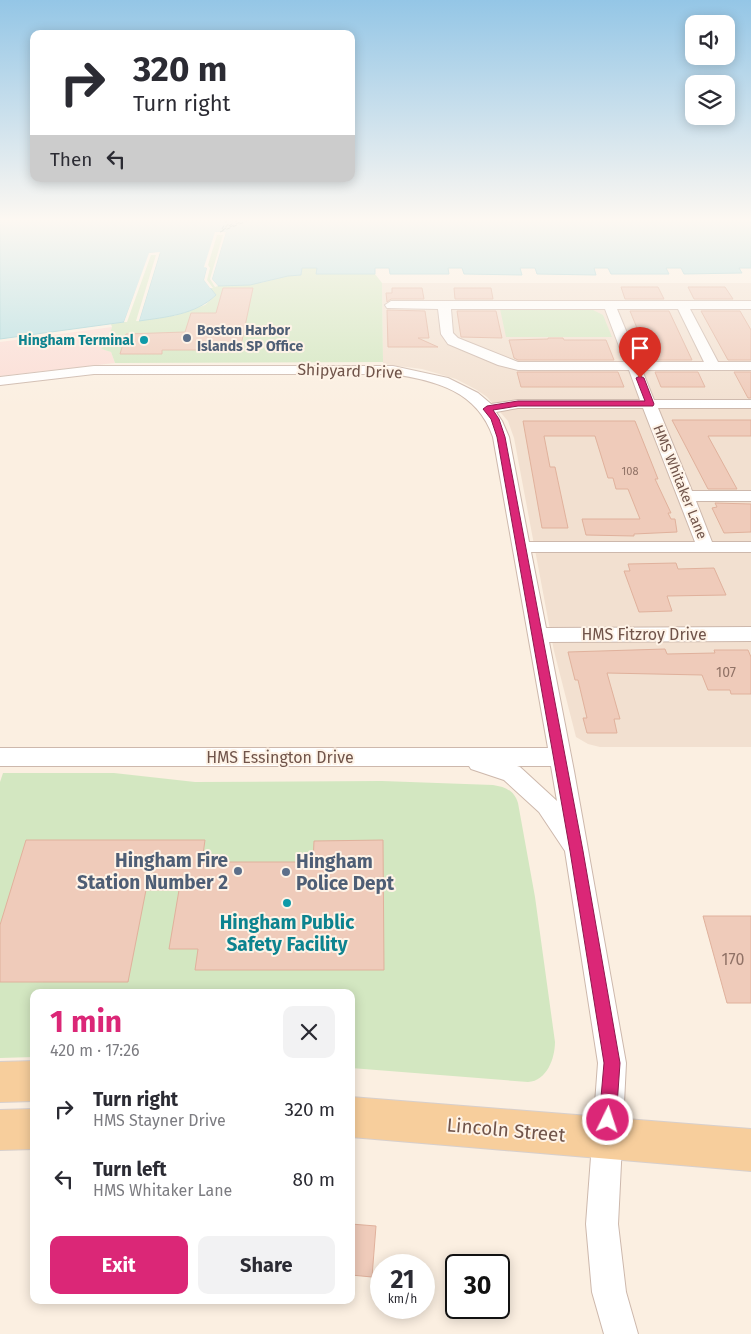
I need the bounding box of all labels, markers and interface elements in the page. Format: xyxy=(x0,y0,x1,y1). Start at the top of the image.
map controls xyxy=(685,15,735,125)
button: sound xyxy=(685,15,735,65)
text: 320 m xyxy=(133,48,227,90)
icon: right xyxy=(50,50,115,115)
button: layers xyxy=(685,75,735,125)
text: Turn right xyxy=(133,90,230,117)
icon: left xyxy=(102,145,130,173)
text: Then xyxy=(50,148,92,171)
place label: Boston Harbor Islands SP Office xyxy=(197,322,303,355)
pin xyxy=(619,327,661,378)
place label: Hingham Terminal xyxy=(18,332,135,349)
marker: Boston Harbor Islands SP Office xyxy=(181,332,193,344)
marker: Hingham Terminal xyxy=(138,334,150,346)
icon: arrive xyxy=(626,334,654,362)
street label: Shipyard Drive xyxy=(297,360,403,382)
street label: HMS Whitaker Lane xyxy=(649,422,711,542)
house number: 108 xyxy=(622,465,638,478)
street label: HMS Fitzroy Drive xyxy=(581,625,707,644)
house number: 107 xyxy=(716,664,736,681)
street label: HMS Essington Drive xyxy=(206,748,354,767)
place label: Hingham Fire Station Number 2 xyxy=(77,849,228,894)
place label: Hingham Police Dept xyxy=(296,850,395,895)
marker: Hingham Fire Station Number 2 xyxy=(232,865,244,877)
marker: Hingham Police Dept xyxy=(280,866,292,878)
marker: Hingham Public Safety Facility xyxy=(281,897,293,909)
place label: Hingham Public Safety Facility xyxy=(220,911,354,956)
house number: 170 xyxy=(722,950,744,969)
text: 1 min xyxy=(50,1004,122,1040)
button: close xyxy=(283,1006,335,1058)
text: 420 m · 17:26 xyxy=(50,1041,140,1060)
text: Turn right xyxy=(93,1088,178,1111)
position arrow xyxy=(581,1093,633,1145)
icon: right xyxy=(50,1095,78,1123)
text: 320 m xyxy=(284,1098,335,1121)
text: HMS Stayner Drive xyxy=(93,1111,226,1130)
street label: Lincoln Street xyxy=(446,1113,566,1147)
text: Turn left xyxy=(93,1158,167,1181)
icon: left xyxy=(50,1165,78,1193)
text: 80 m xyxy=(293,1168,335,1191)
text: HMS Whitaker Lane xyxy=(93,1181,232,1200)
button: Exit xyxy=(50,1236,188,1294)
button: Share xyxy=(198,1236,335,1294)
speed limit sign: 30 xyxy=(445,1254,510,1319)
text: 21 xyxy=(391,1265,414,1295)
text: km/h xyxy=(388,1292,417,1306)

